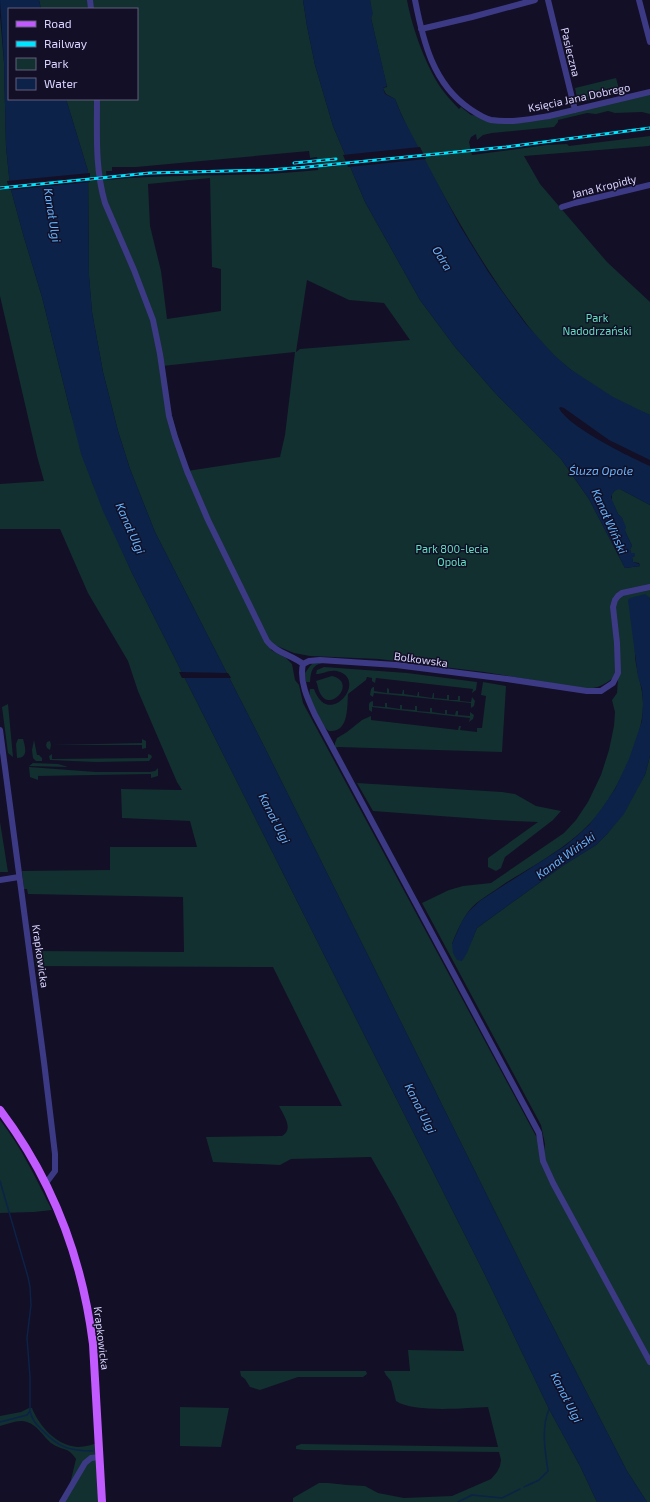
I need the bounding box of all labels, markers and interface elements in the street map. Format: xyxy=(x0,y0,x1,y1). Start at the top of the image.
legend xyxy=(8,8,138,100)
text: Road xyxy=(44,16,72,30)
street label: Pasieczna xyxy=(559,26,583,78)
text: Railway xyxy=(44,36,88,50)
text: Park xyxy=(44,56,69,70)
text: Water xyxy=(44,76,78,90)
street label: Księcia Jana Dobrego xyxy=(527,80,631,114)
street label: Jana Kropidły xyxy=(570,172,638,200)
water label: Kanał Ulgi xyxy=(42,187,64,243)
water label: Odra xyxy=(430,243,456,273)
park label: Park Nadodrzański xyxy=(562,311,632,337)
water label: Śluza Opole xyxy=(569,463,634,477)
water label: Kanał Wiński xyxy=(589,486,631,556)
water label: Kanał Ulgi xyxy=(113,500,149,556)
park label: Park 800-lecia Opola xyxy=(415,542,489,568)
street label: Bolkowska xyxy=(393,649,449,669)
water label: Kanał Ulgi xyxy=(256,790,294,846)
water label: Kanał Wiński xyxy=(533,829,597,881)
street label: Krapkowicka xyxy=(30,924,52,988)
water label: Kanał Ulgi xyxy=(402,1080,440,1136)
street label: Krapkowicka xyxy=(92,1306,112,1370)
water label: Kanał Ulgi xyxy=(548,1369,586,1425)

